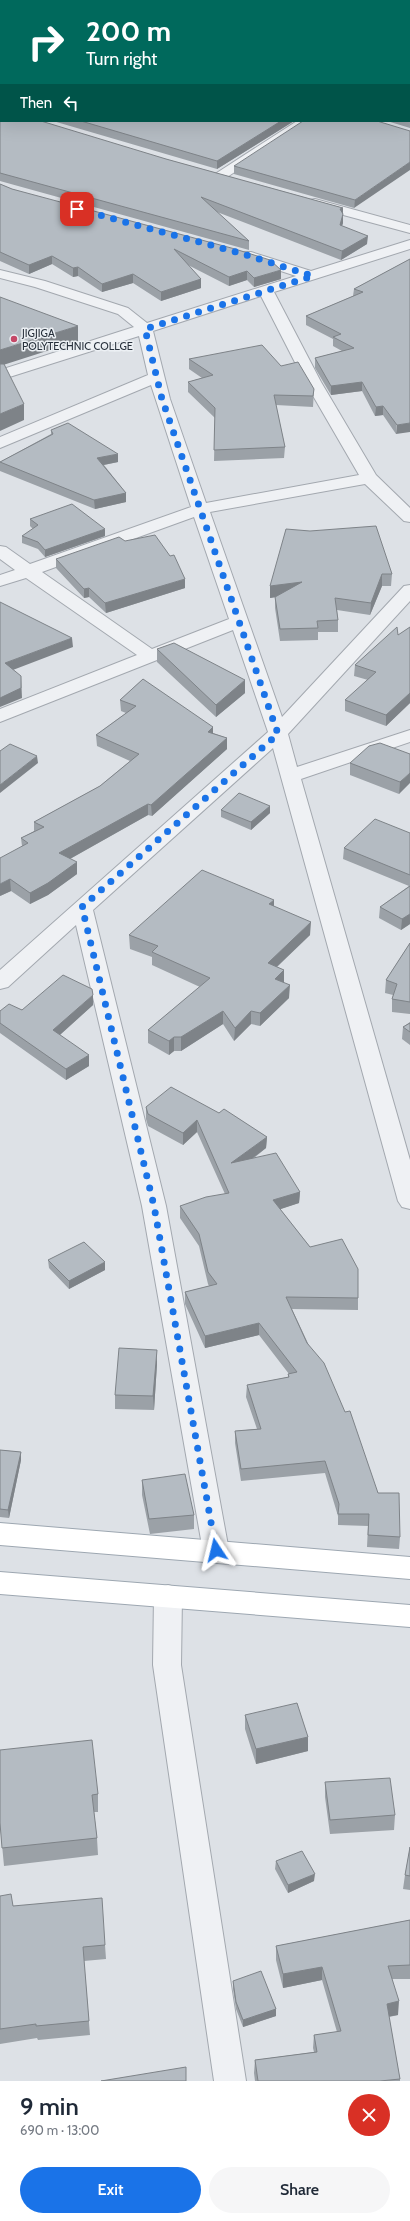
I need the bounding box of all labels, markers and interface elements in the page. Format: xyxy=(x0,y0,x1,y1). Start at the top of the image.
text: 200 m xyxy=(86,14,171,48)
icon: right xyxy=(20,16,72,68)
text: Turn right xyxy=(86,48,157,70)
icon: left xyxy=(60,92,82,114)
text: Then xyxy=(20,94,52,112)
pin xyxy=(60,192,94,226)
icon: arrive xyxy=(66,198,88,220)
place label: JIGJIGA POLYTECHNIC COLLGE xyxy=(21,326,133,353)
marker: JIGJIGA POLYTECHNIC COLLGE xyxy=(9,334,19,344)
position arrow xyxy=(195,1529,237,1571)
text: 9 min xyxy=(20,2092,79,2121)
button: close xyxy=(348,2094,390,2136)
text: 690 m · 13:00 xyxy=(20,2122,99,2138)
button: Exit xyxy=(20,2167,201,2213)
button: Share xyxy=(209,2167,390,2213)

